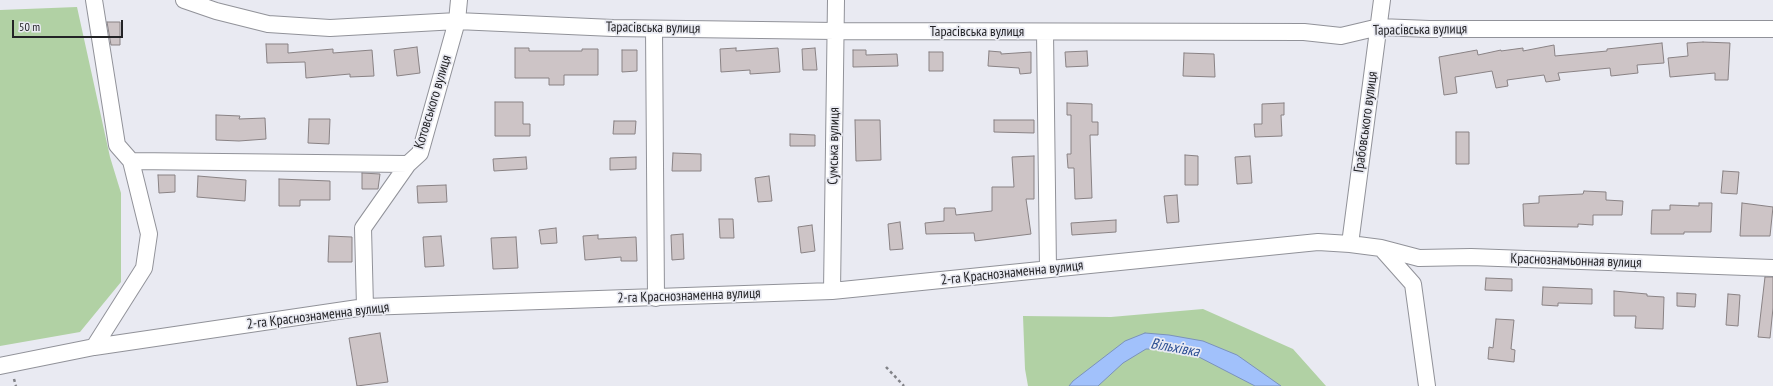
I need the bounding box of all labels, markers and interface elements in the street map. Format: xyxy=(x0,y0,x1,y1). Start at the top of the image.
scale bar xyxy=(14,12,125,38)
text: 50 m xyxy=(19,19,40,34)
street label: Тарасівська вулиця xyxy=(606,19,700,37)
street label: Тарасівська вулиця xyxy=(1373,21,1467,39)
street label: Тарасівська вулиця xyxy=(930,24,1024,40)
street label: Котовського вулиця xyxy=(411,53,455,151)
street label: Грабовського вулиця xyxy=(1351,70,1381,174)
street label: Сумська вулиця xyxy=(825,107,843,185)
street label: Краснознамьонная вулиця xyxy=(1510,250,1642,272)
street label: 2-га Краснознаменна вулиця xyxy=(940,257,1084,289)
street label: 2-га Краснознаменна вулиця xyxy=(617,285,761,307)
street label: 2-га Краснознаменна вулиця xyxy=(246,299,390,333)
water label: Вільхівка xyxy=(1149,335,1201,361)

